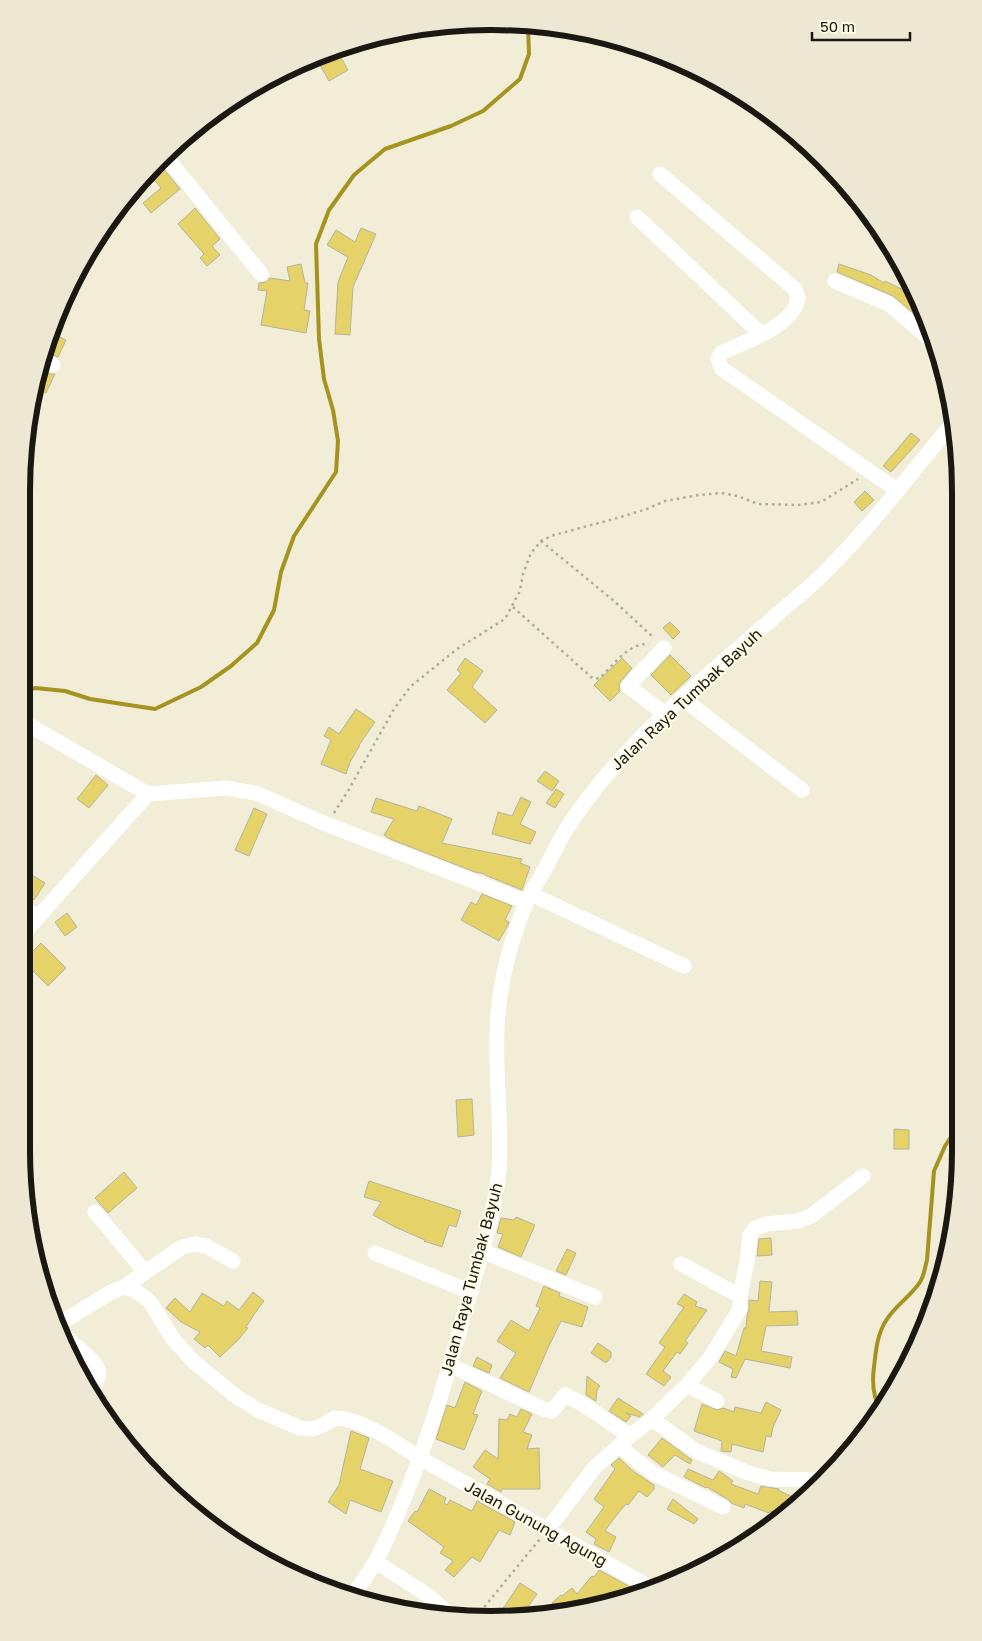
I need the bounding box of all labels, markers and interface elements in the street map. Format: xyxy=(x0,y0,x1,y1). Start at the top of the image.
scale bar xyxy=(812,10,910,42)
text: 50 m xyxy=(820,17,855,35)
street label: Jalan Raya Tumbak Bayuh xyxy=(606,624,766,774)
street label: Jalan Raya Tumbak Bayuh xyxy=(436,1180,506,1378)
street label: Jalan Gunung Agung xyxy=(461,1476,611,1570)

